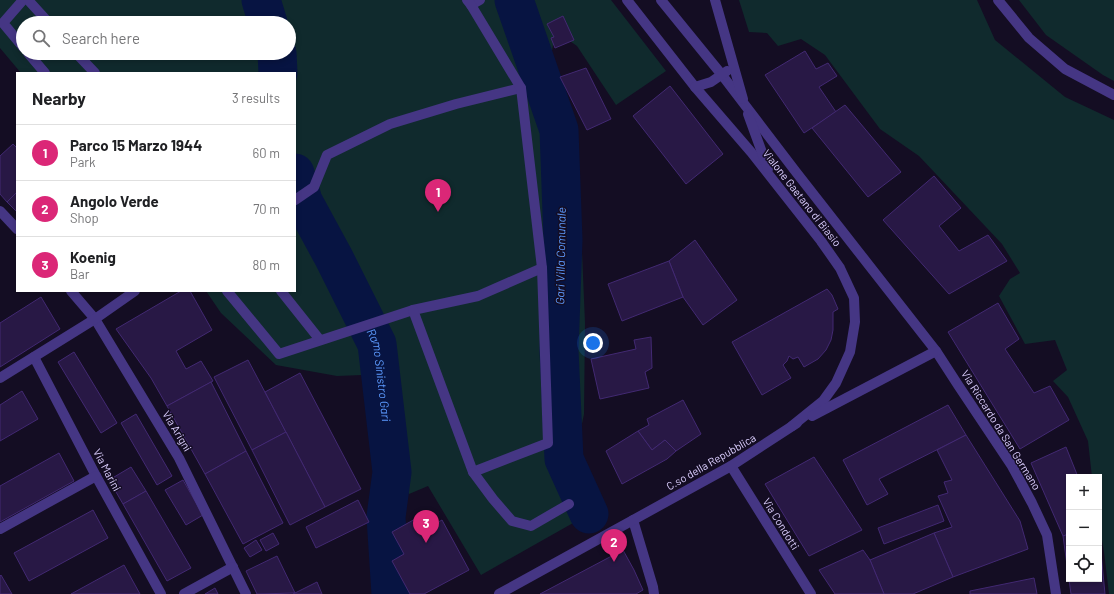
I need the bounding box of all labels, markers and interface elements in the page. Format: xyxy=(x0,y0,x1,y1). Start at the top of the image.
search box xyxy=(16,16,296,60)
icon: search xyxy=(30,27,52,49)
text: Search here xyxy=(62,29,140,47)
text: Nearby xyxy=(32,88,86,108)
text: 3 results xyxy=(232,90,280,106)
text: Parco 15 Marzo 1944 xyxy=(70,136,202,154)
text: 1 xyxy=(43,145,47,161)
text: 60 m xyxy=(253,145,280,161)
street label: Vialone Gaetano di Biasio xyxy=(760,147,844,249)
text: Park xyxy=(70,154,96,170)
pin: 1 xyxy=(425,179,451,212)
text: Angolo Verde xyxy=(70,192,159,210)
text: 2 xyxy=(41,201,49,217)
text: 70 m xyxy=(253,201,280,217)
water label: Gari Villa Comunale xyxy=(552,207,568,305)
text: Shop xyxy=(70,210,99,226)
text: Koenig xyxy=(70,248,116,266)
text: 3 xyxy=(41,257,49,273)
text: 80 m xyxy=(253,257,280,273)
text: Bar xyxy=(70,266,89,282)
water label: Ramo Sinistro Gari xyxy=(364,326,394,422)
your location xyxy=(583,333,603,353)
street label: Via Riccardo da San Germano xyxy=(959,367,1044,492)
street label: Via Arigni xyxy=(160,408,195,454)
street label: C.so della Repubblica xyxy=(664,431,758,492)
street label: Via Marini xyxy=(91,446,124,493)
map controls xyxy=(1066,474,1102,582)
button: + xyxy=(1066,474,1102,510)
street label: Via Condotti xyxy=(760,496,803,552)
pin: 3 xyxy=(413,510,439,543)
button: − xyxy=(1066,510,1102,546)
pin: 2 xyxy=(601,529,627,562)
button: locate xyxy=(1066,546,1102,582)

